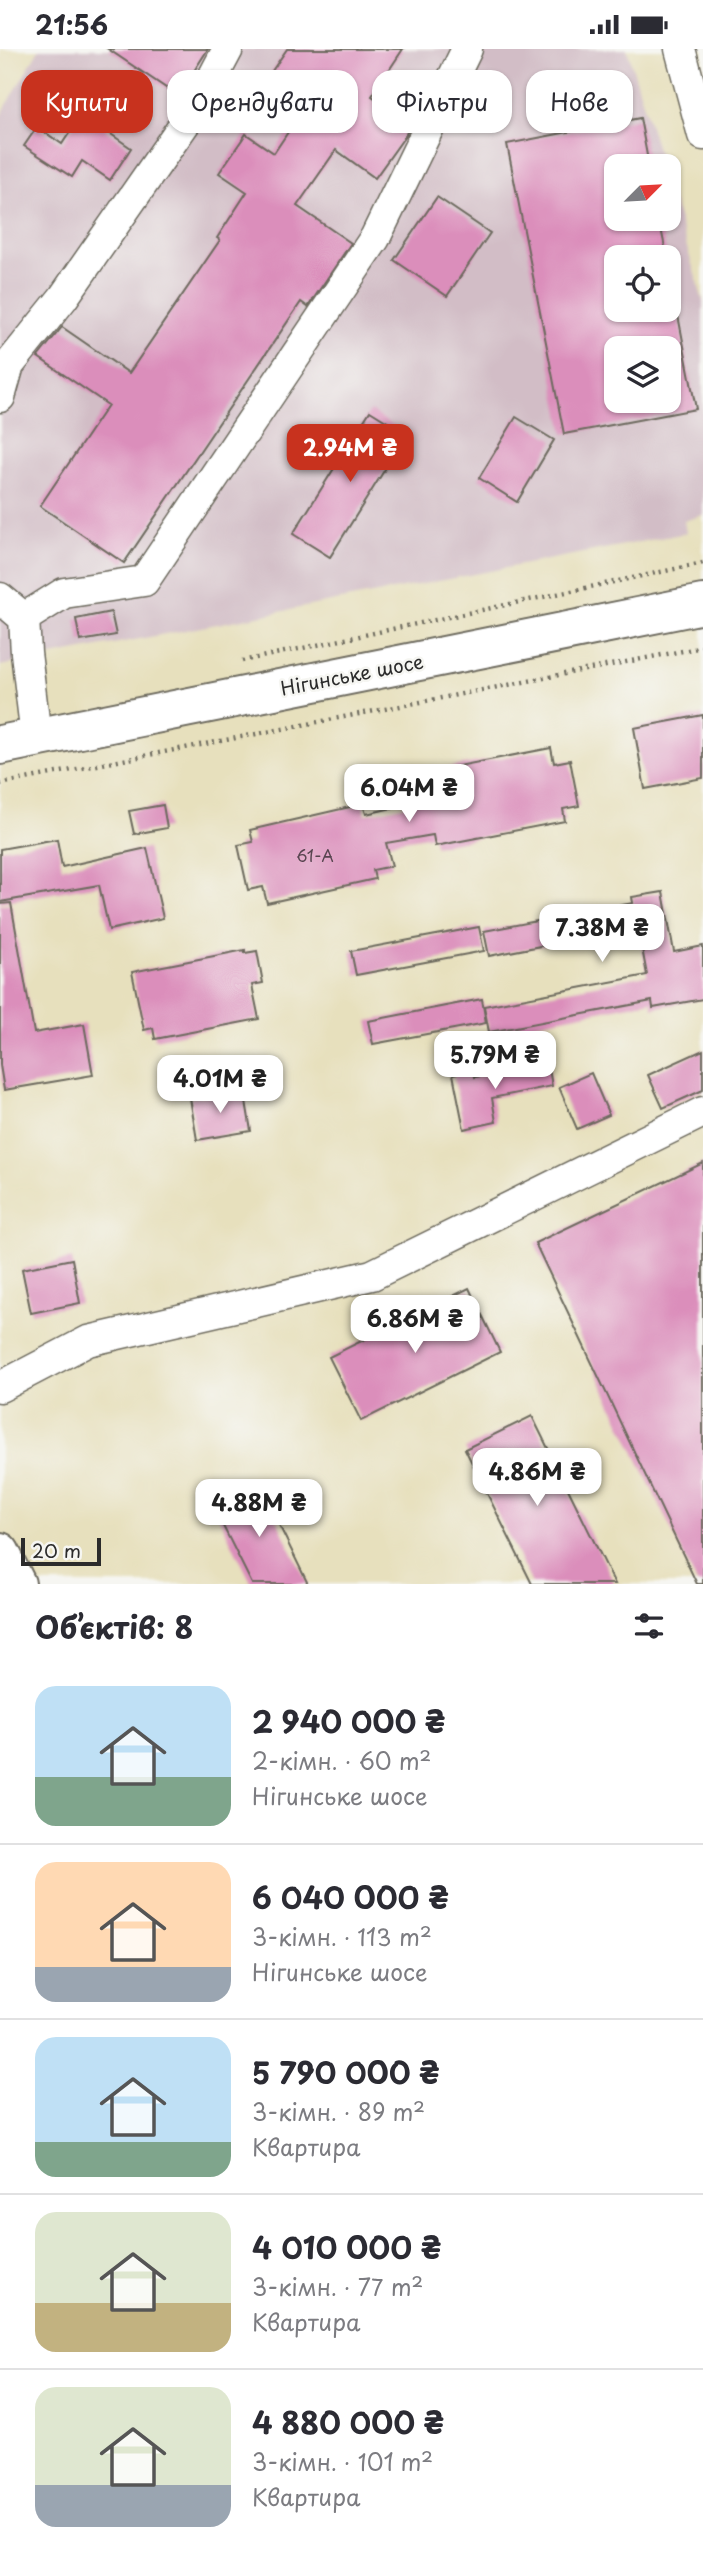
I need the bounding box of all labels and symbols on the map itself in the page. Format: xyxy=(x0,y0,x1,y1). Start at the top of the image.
north arrow xyxy=(604,154,681,231)
pin: 2.94M ₴ xyxy=(285,425,415,484)
street label: Нігинське шосе xyxy=(278,646,426,702)
pin: 6.04M ₴ xyxy=(344,765,474,824)
house number: 61-А xyxy=(296,843,334,867)
pin: 7.38M ₴ xyxy=(537,905,667,964)
pin: 5.79M ₴ xyxy=(430,1031,560,1091)
pin: 4.01M ₴ xyxy=(155,1055,285,1115)
pin: 6.86M ₴ xyxy=(350,1295,480,1355)
pin: 4.86M ₴ xyxy=(472,1449,602,1508)
pin: 4.88M ₴ xyxy=(194,1479,324,1539)
scale bar xyxy=(21,1535,102,1567)

